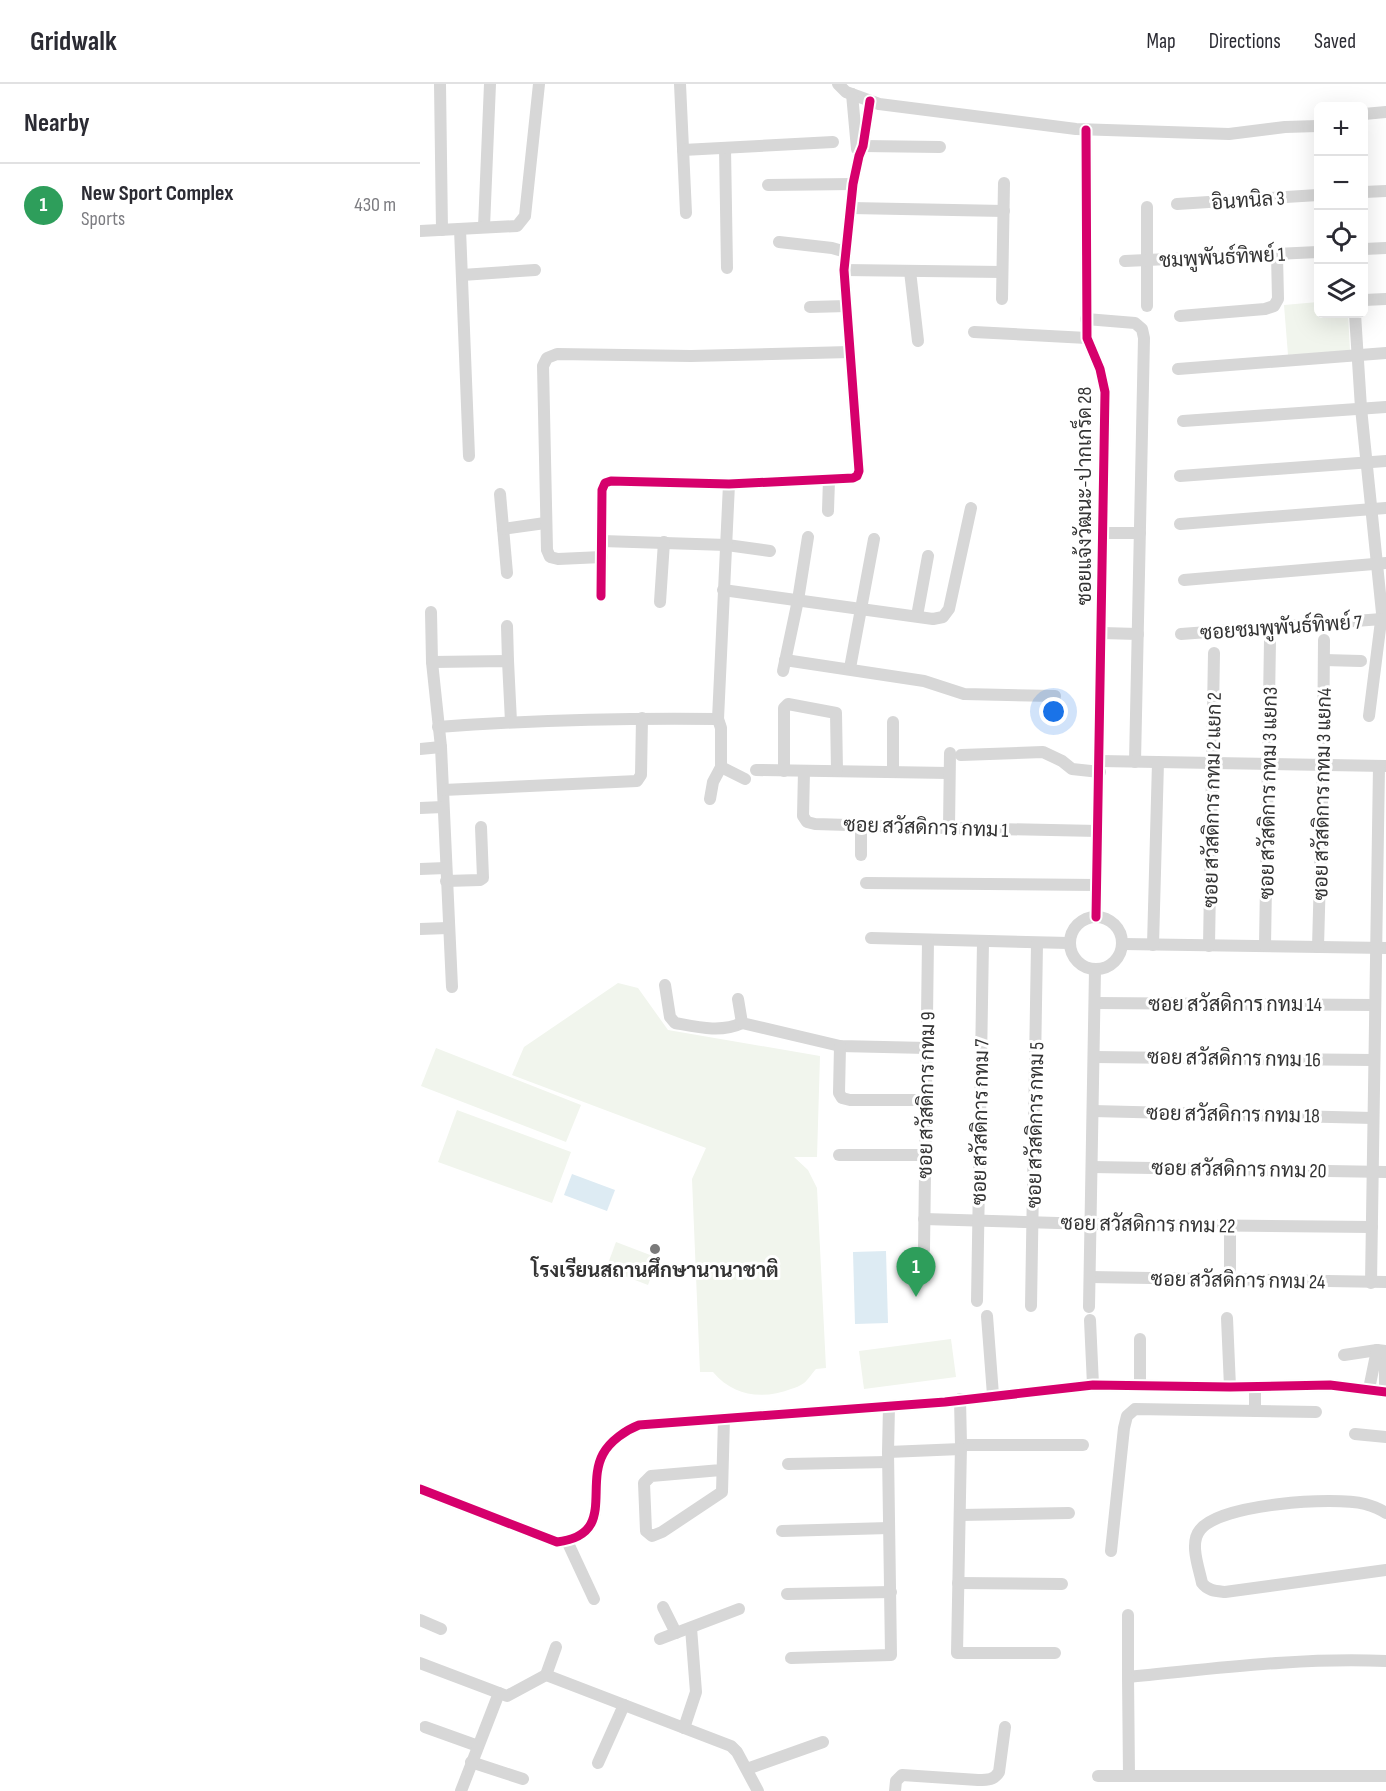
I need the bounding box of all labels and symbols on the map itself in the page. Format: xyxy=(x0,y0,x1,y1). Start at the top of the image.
street label: อินทนิล 3 xyxy=(1210,185,1286,216)
street label: ชมพูพันธ์ทิพย์ 1 xyxy=(1158,240,1286,275)
street label: ซอยแจ้งวัฒนะ-ปากเกร็ด 28 xyxy=(1069,387,1097,605)
street label: ซอยชมพูพันธ์ทิพย์ 7 xyxy=(1199,607,1363,648)
street label: ซอย สวัสดิการ กทม 3 แยก3 xyxy=(1254,686,1283,900)
street label: ซอย สวัสดิการ กทม 3 แยก4 xyxy=(1308,687,1337,901)
street label: ซอย สวัสดิการ กทม 2 แยก 2 xyxy=(1198,692,1227,908)
your location xyxy=(1039,697,1068,726)
street label: ซอย สวัสดิการ กทม 1 xyxy=(843,812,1009,843)
street label: ซอย สวัสดิการ กทม 14 xyxy=(1148,992,1322,1017)
street label: ซอย สวัสดิการ กทม 9 xyxy=(913,1011,940,1179)
street label: ซอย สวัสดิการ กทม 7 xyxy=(967,1039,994,1205)
street label: ซอย สวัสดิการ กทม 5 xyxy=(1022,1042,1049,1208)
street label: ซอย สวัสดิการ กทม 16 xyxy=(1147,1044,1321,1073)
street label: ซอย สวัสดิการ กทม 18 xyxy=(1146,1100,1320,1129)
street label: ซอย สวัสดิการ กทม 20 xyxy=(1151,1155,1327,1184)
street label: ซอย สวัสดิการ กทม 22 xyxy=(1060,1210,1236,1239)
marker: โรงเรียนสถานศึกษานานาชาติ xyxy=(648,1242,662,1256)
pin: 1 xyxy=(896,1248,936,1297)
place label: โรงเรียนสถานศึกษานานาชาติ xyxy=(530,1256,779,1283)
street label: ซอย สวัสดิการ กทม 24 xyxy=(1150,1266,1326,1295)

